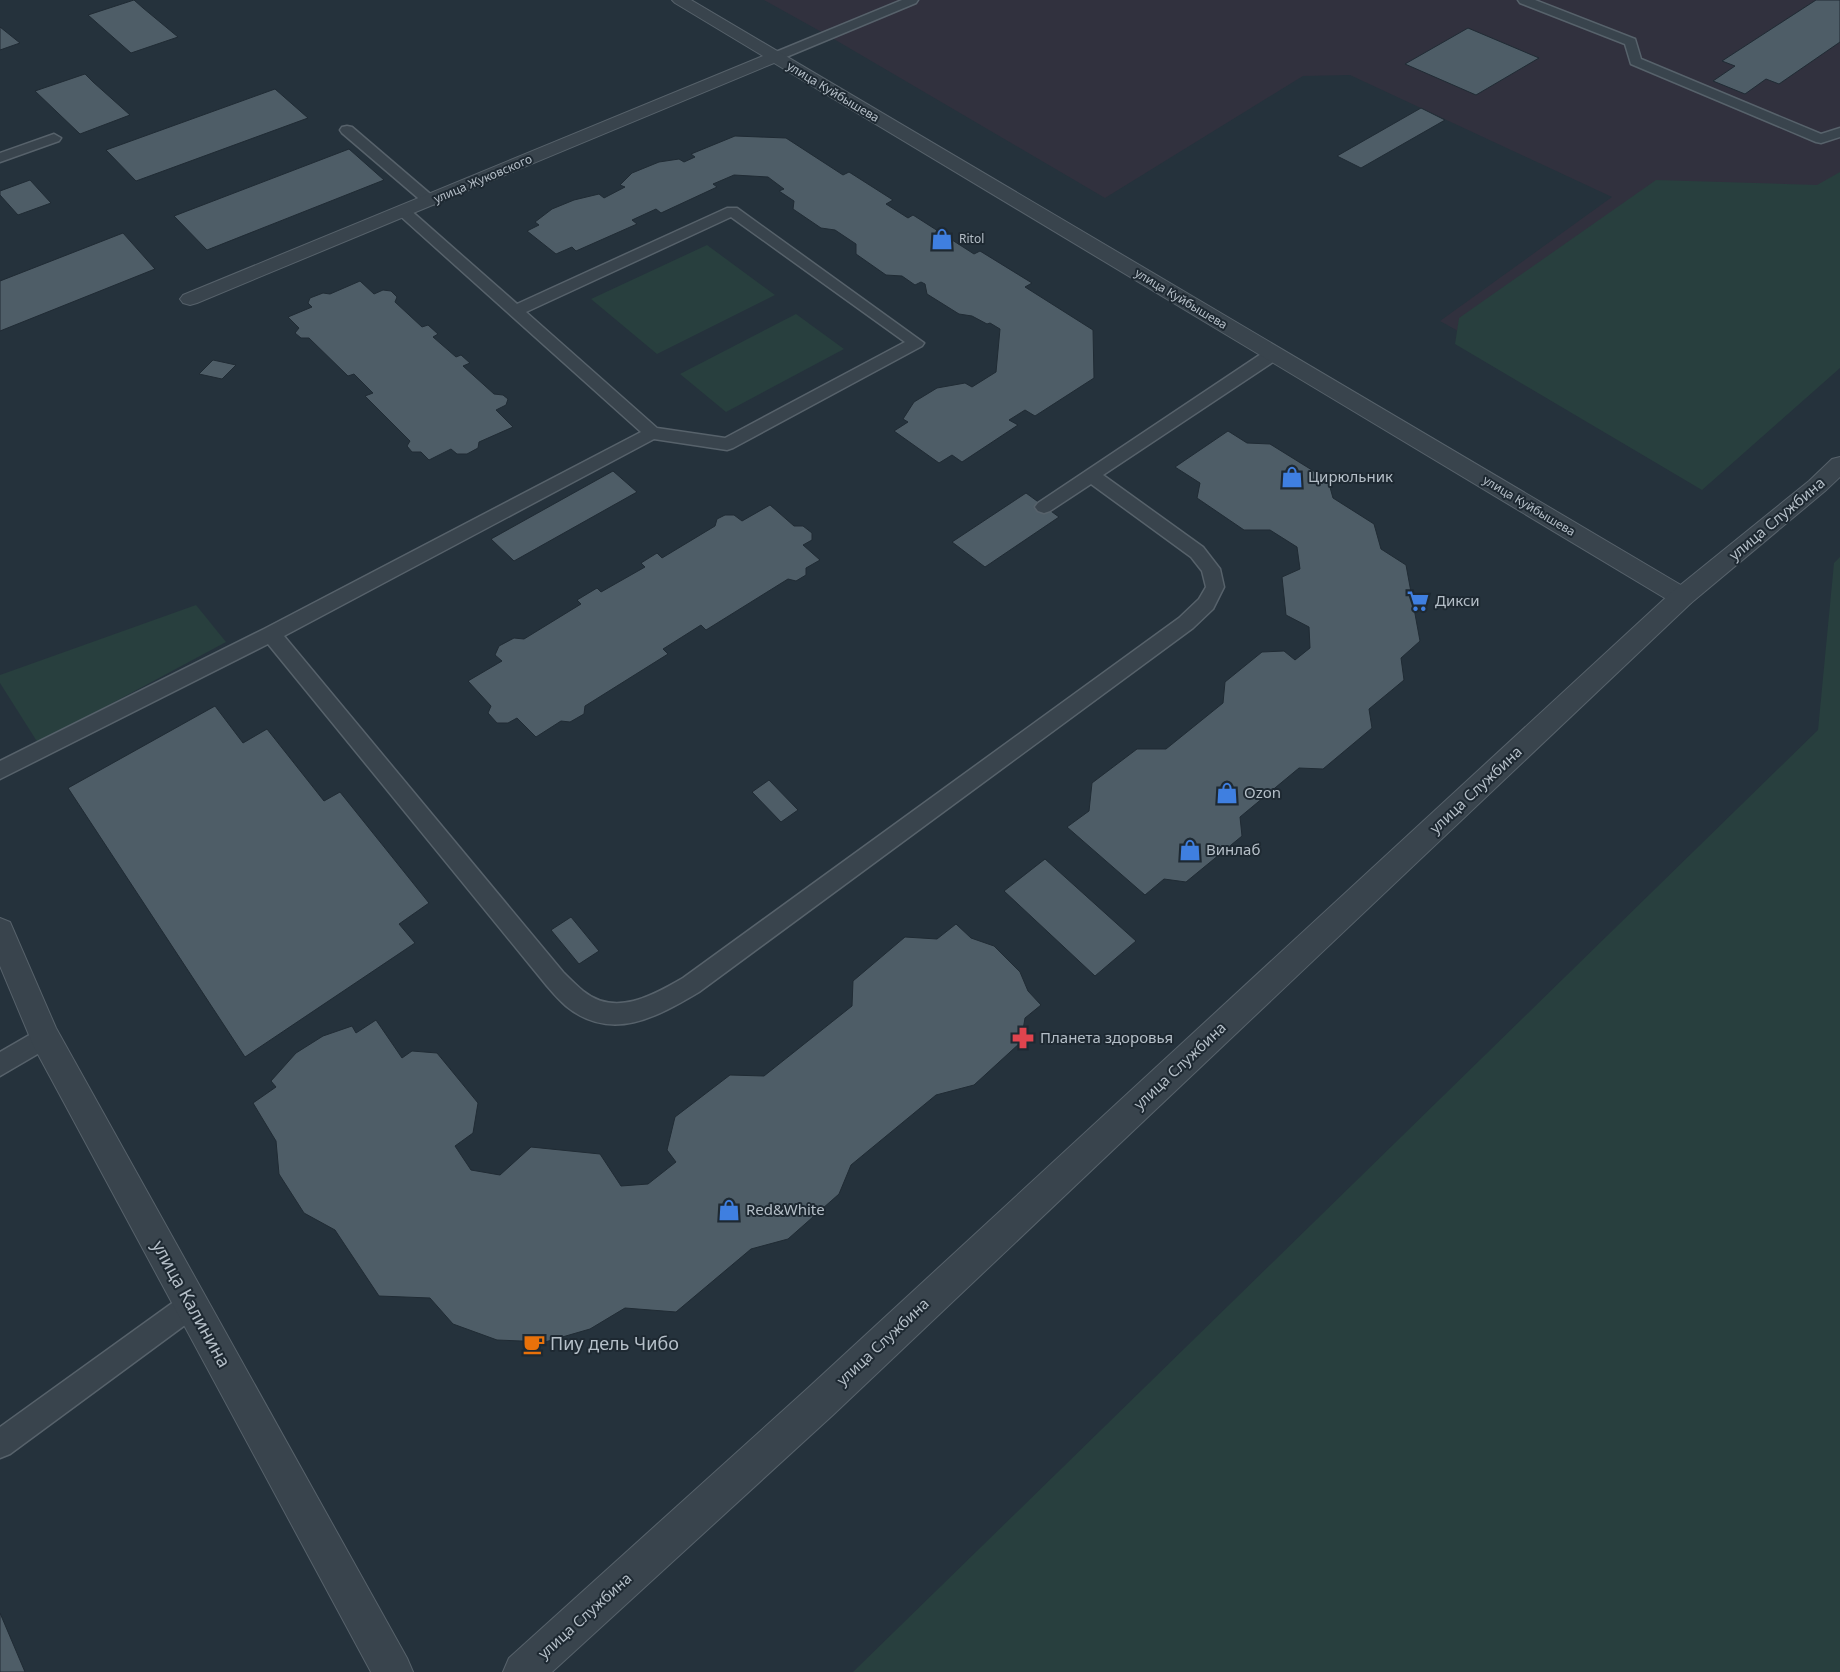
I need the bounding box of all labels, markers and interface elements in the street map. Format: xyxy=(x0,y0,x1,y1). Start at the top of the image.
street label: улица Куйбышева xyxy=(784,57,883,126)
street label: улица Жуковского xyxy=(431,150,535,207)
shop icon: Ritol xyxy=(929,226,955,252)
place label: Ritol xyxy=(959,230,984,247)
street label: улица Куйбышева xyxy=(1132,264,1231,333)
shop icon: Цирюльник xyxy=(1279,464,1305,490)
place label: Цирюльник xyxy=(1308,466,1393,486)
street label: улица Куйбышева xyxy=(1480,471,1579,540)
street label: улица Службина xyxy=(1724,472,1829,564)
supermarket icon: Дикси xyxy=(1405,588,1431,614)
place label: Дикси xyxy=(1435,590,1480,610)
street label: улица Службина xyxy=(1425,741,1526,837)
shop icon: Ozon xyxy=(1214,780,1240,806)
place label: Ozon xyxy=(1244,782,1281,802)
shop icon: Винлаб xyxy=(1177,837,1203,863)
place label: Винлаб xyxy=(1206,839,1260,859)
street label: улица Службина xyxy=(1129,1017,1230,1113)
pharmacy icon: Планета здоровья xyxy=(1010,1025,1036,1051)
place label: Планета здоровья xyxy=(1040,1027,1173,1047)
shop icon: Red&White xyxy=(716,1197,742,1223)
place label: Red&White xyxy=(746,1199,825,1219)
street label: улица Калинина xyxy=(147,1236,237,1371)
street label: улица Службина xyxy=(832,1293,933,1389)
cafe icon: Пиу дель Чибо xyxy=(521,1331,547,1357)
place label: Пиу дель Чибо xyxy=(550,1331,679,1355)
street label: улица Службина xyxy=(533,1568,635,1663)

